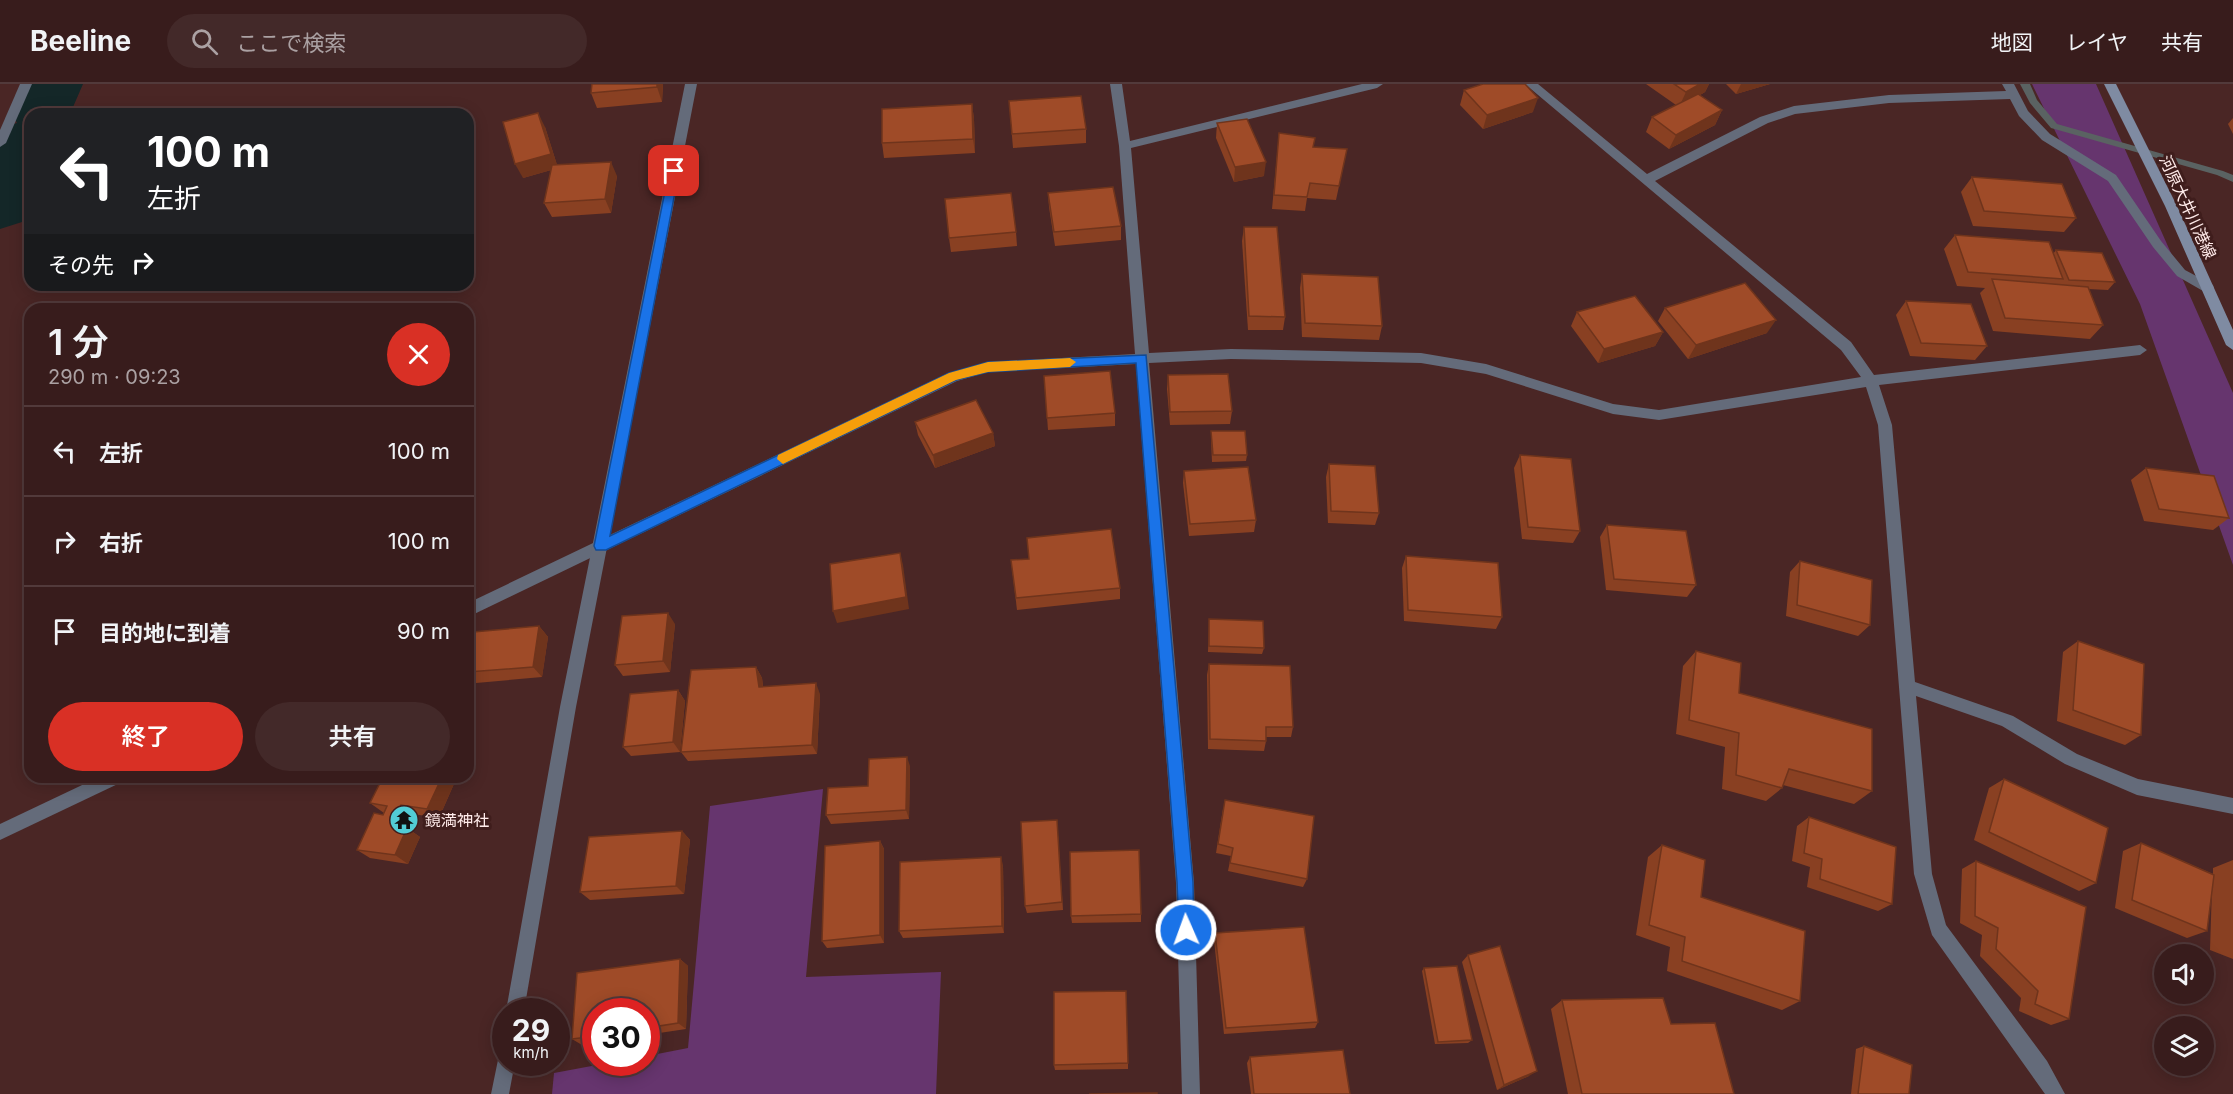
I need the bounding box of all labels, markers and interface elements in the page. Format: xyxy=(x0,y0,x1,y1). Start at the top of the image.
search box xyxy=(167,14,587,68)
text: Beeline xyxy=(30,24,131,58)
icon: search xyxy=(188,25,221,58)
text: ここで検索 xyxy=(236,30,346,56)
text: 地図 xyxy=(1991,30,2033,55)
text: レイヤ xyxy=(2066,30,2128,55)
text: 共有 xyxy=(2161,30,2203,55)
text: 100 m xyxy=(147,126,270,177)
icon: left xyxy=(48,132,126,210)
pin xyxy=(648,145,699,196)
street label: 河原大井川港線 xyxy=(2155,152,2221,262)
icon: arrive xyxy=(657,154,690,187)
text: 左折 xyxy=(147,182,201,215)
icon: right xyxy=(126,246,159,279)
text: その先 xyxy=(48,252,114,278)
text: 1 分 xyxy=(48,320,108,364)
button: close xyxy=(387,323,450,386)
text: 290 m · 09:23 xyxy=(48,365,181,389)
icon: left xyxy=(48,435,81,468)
text: 100 m xyxy=(388,438,450,464)
text: 左折 xyxy=(99,440,143,466)
icon: right xyxy=(48,525,81,558)
text: 100 m xyxy=(388,528,450,554)
text: 右折 xyxy=(99,530,143,556)
icon: arrive xyxy=(48,615,81,648)
text: 90 m xyxy=(397,618,450,644)
text: 目的地に到着 xyxy=(99,620,231,646)
button: 終了 xyxy=(48,702,243,771)
button: 共有 xyxy=(255,702,450,771)
temple icon: 鏡満神社 xyxy=(388,804,420,836)
place label: 鏡満神社 xyxy=(425,810,489,830)
position arrow xyxy=(1154,898,1218,962)
map controls xyxy=(2154,944,2214,1076)
button: sound xyxy=(2154,944,2214,1004)
speed limit sign: 30 xyxy=(582,998,660,1076)
text: 29 xyxy=(512,1012,550,1048)
button: layers xyxy=(2154,1016,2214,1076)
text: km/h xyxy=(513,1043,549,1062)

